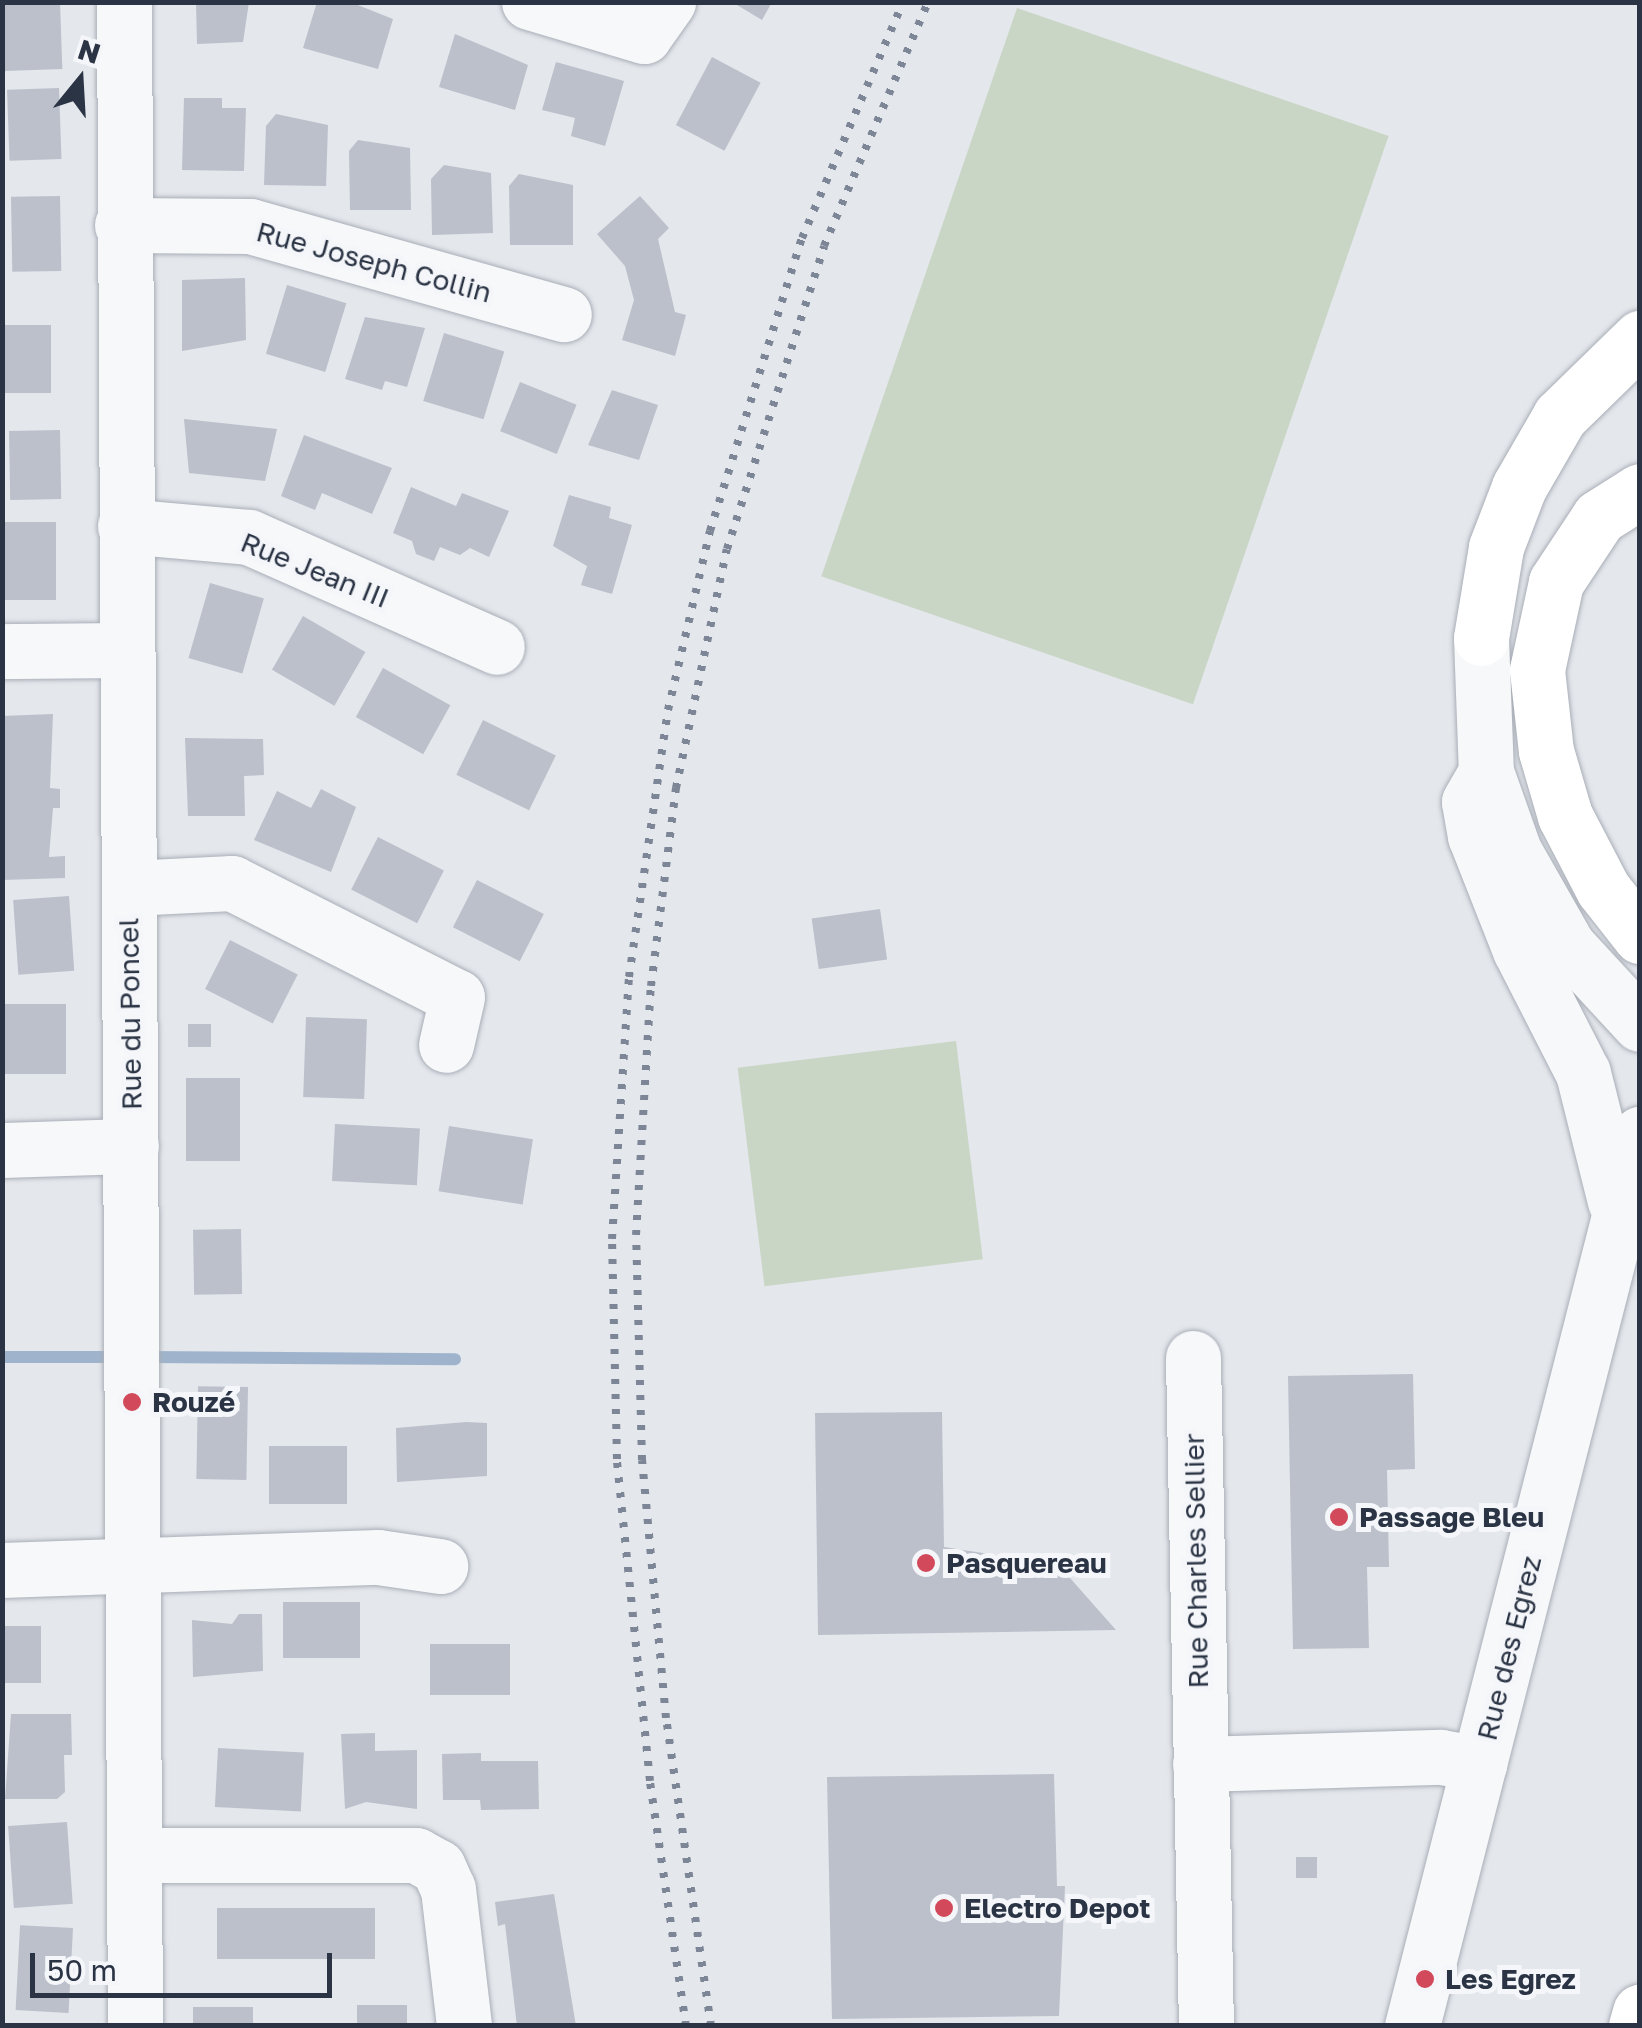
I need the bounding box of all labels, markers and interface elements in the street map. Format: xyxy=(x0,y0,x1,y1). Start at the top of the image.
north arrow xyxy=(30,30,130,130)
text: N xyxy=(74,32,105,70)
street label: Rue Joseph Collin xyxy=(253,214,495,310)
street label: Rue Jean III xyxy=(236,525,394,615)
street label: Rue du Poncel xyxy=(112,918,148,1110)
place label: Rouzé xyxy=(152,1385,235,1419)
marker: Rouzé xyxy=(121,1391,143,1413)
street label: Rue Charles Sellier xyxy=(1177,1433,1215,1689)
place label: Passage Bleu xyxy=(1359,1500,1544,1534)
marker: Passage Bleu xyxy=(1328,1506,1350,1528)
place label: Pasquereau xyxy=(946,1546,1107,1580)
marker: Pasquereau xyxy=(915,1552,937,1574)
street label: Rue des Egrez xyxy=(1470,1552,1548,1744)
place label: Electro Depot xyxy=(964,1891,1150,1925)
marker: Electro Depot xyxy=(933,1897,955,1919)
scale bar xyxy=(35,1933,338,1995)
text: 50 m xyxy=(47,1952,117,1988)
place label: Les Egrez xyxy=(1445,1962,1576,1996)
marker: Les Egrez xyxy=(1414,1968,1436,1990)

